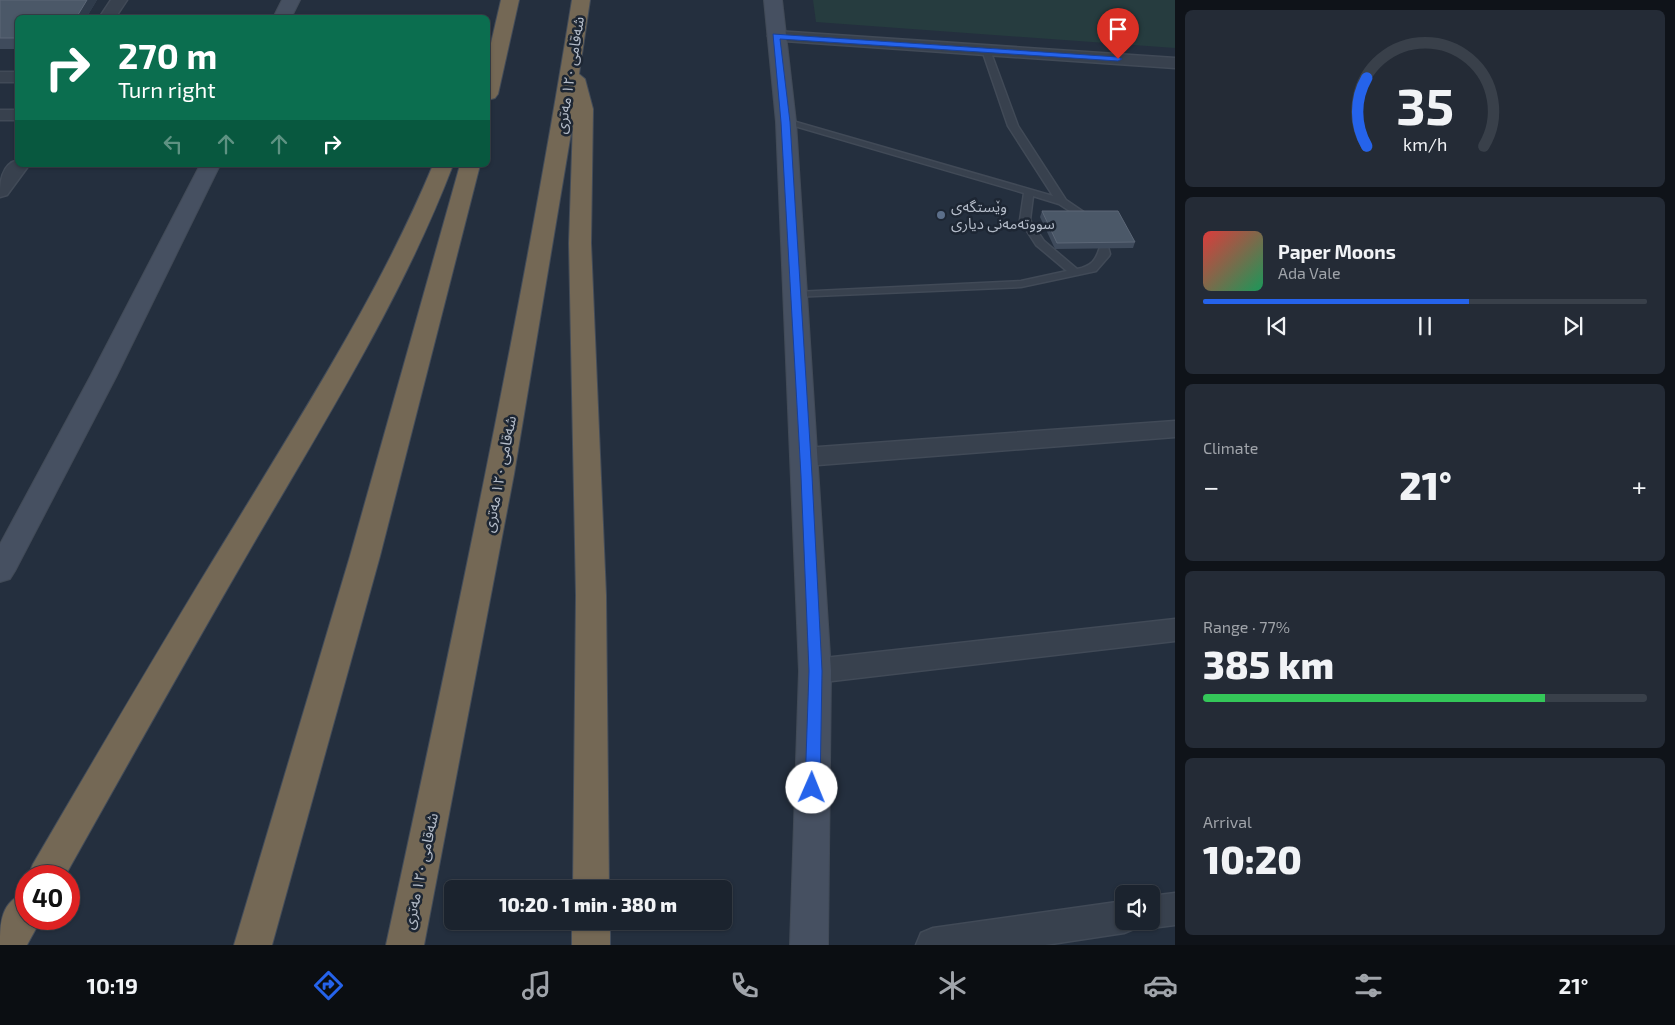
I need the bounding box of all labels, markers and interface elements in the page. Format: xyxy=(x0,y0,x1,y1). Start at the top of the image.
pin xyxy=(1097,8,1139,59)
street label: شەقامی ١٢٠ مەتری xyxy=(551,15,588,135)
icon: arrive xyxy=(1104,15,1132,43)
text: 270 m xyxy=(118,34,217,76)
icon: right xyxy=(35,35,100,100)
text: 35 xyxy=(1396,73,1454,135)
text: Turn right xyxy=(118,76,216,102)
icon: left xyxy=(159,130,187,158)
icon: ahead xyxy=(212,130,240,158)
icon: ahead xyxy=(265,130,293,158)
icon: right xyxy=(318,130,346,158)
text: km/h xyxy=(1403,133,1447,155)
place label: وێستگەی سووتەمەنی دیاری xyxy=(951,197,1055,233)
marker: وێستگەی سووتەمەنی دیاری xyxy=(935,209,947,221)
text: Paper Moons xyxy=(1278,240,1396,263)
text: Ada Vale xyxy=(1278,263,1341,282)
icon: previous xyxy=(1263,312,1291,340)
icon: pause xyxy=(1411,312,1439,340)
icon: next xyxy=(1559,312,1587,340)
street label: شەقامی ١٢٠ مەتری xyxy=(479,414,520,534)
text: Climate xyxy=(1203,438,1258,457)
text: 21° xyxy=(1399,462,1452,508)
text: − xyxy=(1203,469,1219,503)
text: + xyxy=(1632,469,1647,503)
text: Range · 77% xyxy=(1203,617,1290,636)
text: 385 km xyxy=(1203,641,1334,687)
position arrow xyxy=(785,761,837,813)
street label: شەقامی ١٢٠ مەتری xyxy=(399,811,442,931)
text: Arrival xyxy=(1203,812,1252,831)
text: 10:20 xyxy=(1203,836,1302,882)
speed limit sign: 40 xyxy=(15,865,80,930)
map controls xyxy=(1115,885,1160,930)
button: sound xyxy=(1115,885,1160,930)
text: 10:20 · 1 min · 380 m xyxy=(499,893,677,916)
icon: directions xyxy=(311,968,346,1003)
icon: music xyxy=(519,968,554,1003)
icon: phone xyxy=(727,968,762,1003)
icon: climate xyxy=(935,968,970,1003)
icon: car xyxy=(1143,968,1178,1003)
icon: filters xyxy=(1351,968,1386,1003)
text: 10:19 xyxy=(86,972,138,998)
text: 21° xyxy=(1559,972,1588,998)

